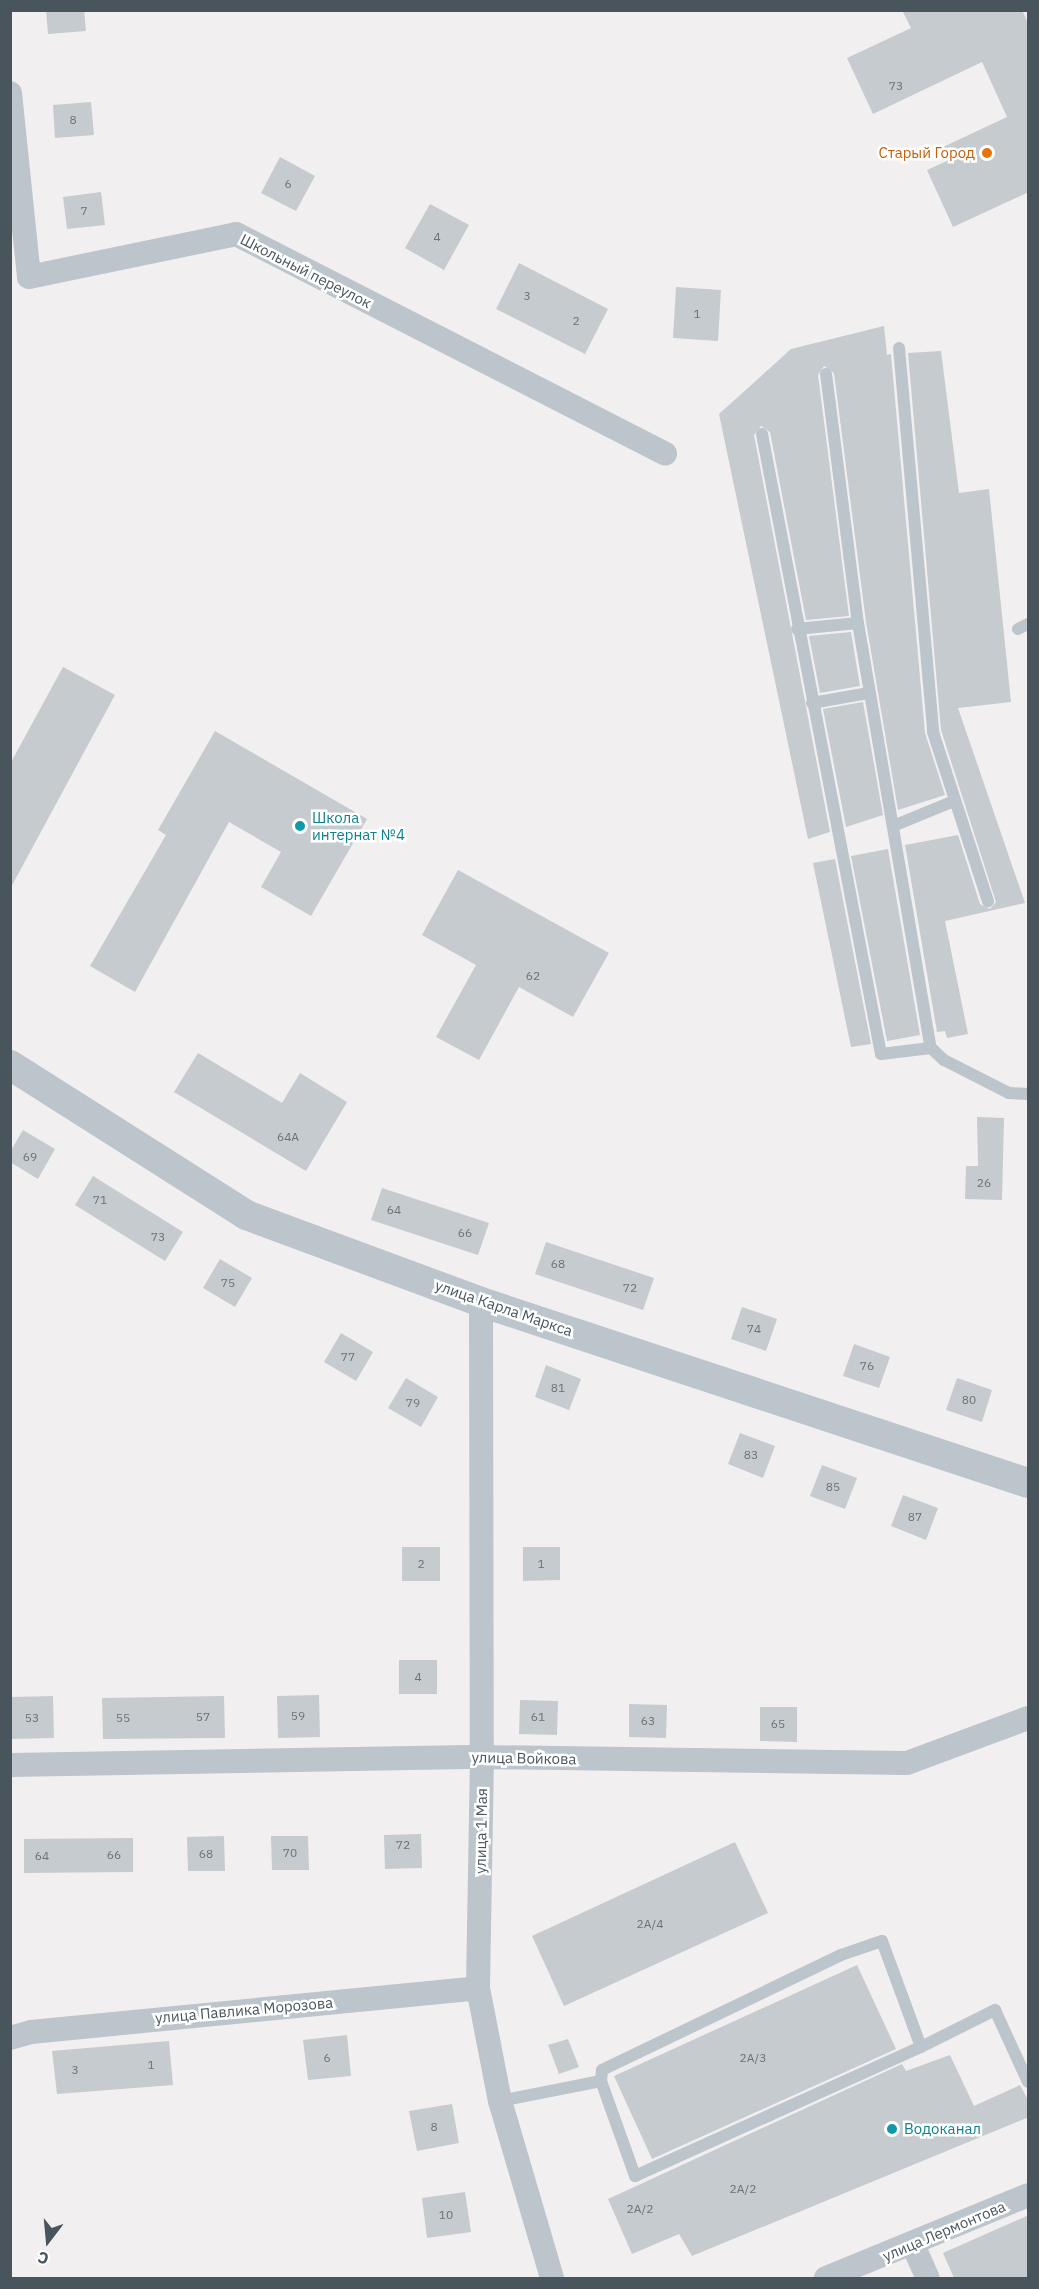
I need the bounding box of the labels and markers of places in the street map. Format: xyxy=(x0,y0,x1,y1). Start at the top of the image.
place label: Старый Город xyxy=(878,144,975,162)
marker: Старый Город xyxy=(980,146,994,160)
place label: Школа интернат №4 xyxy=(312,808,405,843)
marker: Школа интернат №4 xyxy=(293,819,307,833)
place label: Водоканал xyxy=(904,2120,981,2138)
marker: Водоканал xyxy=(885,2122,899,2136)

